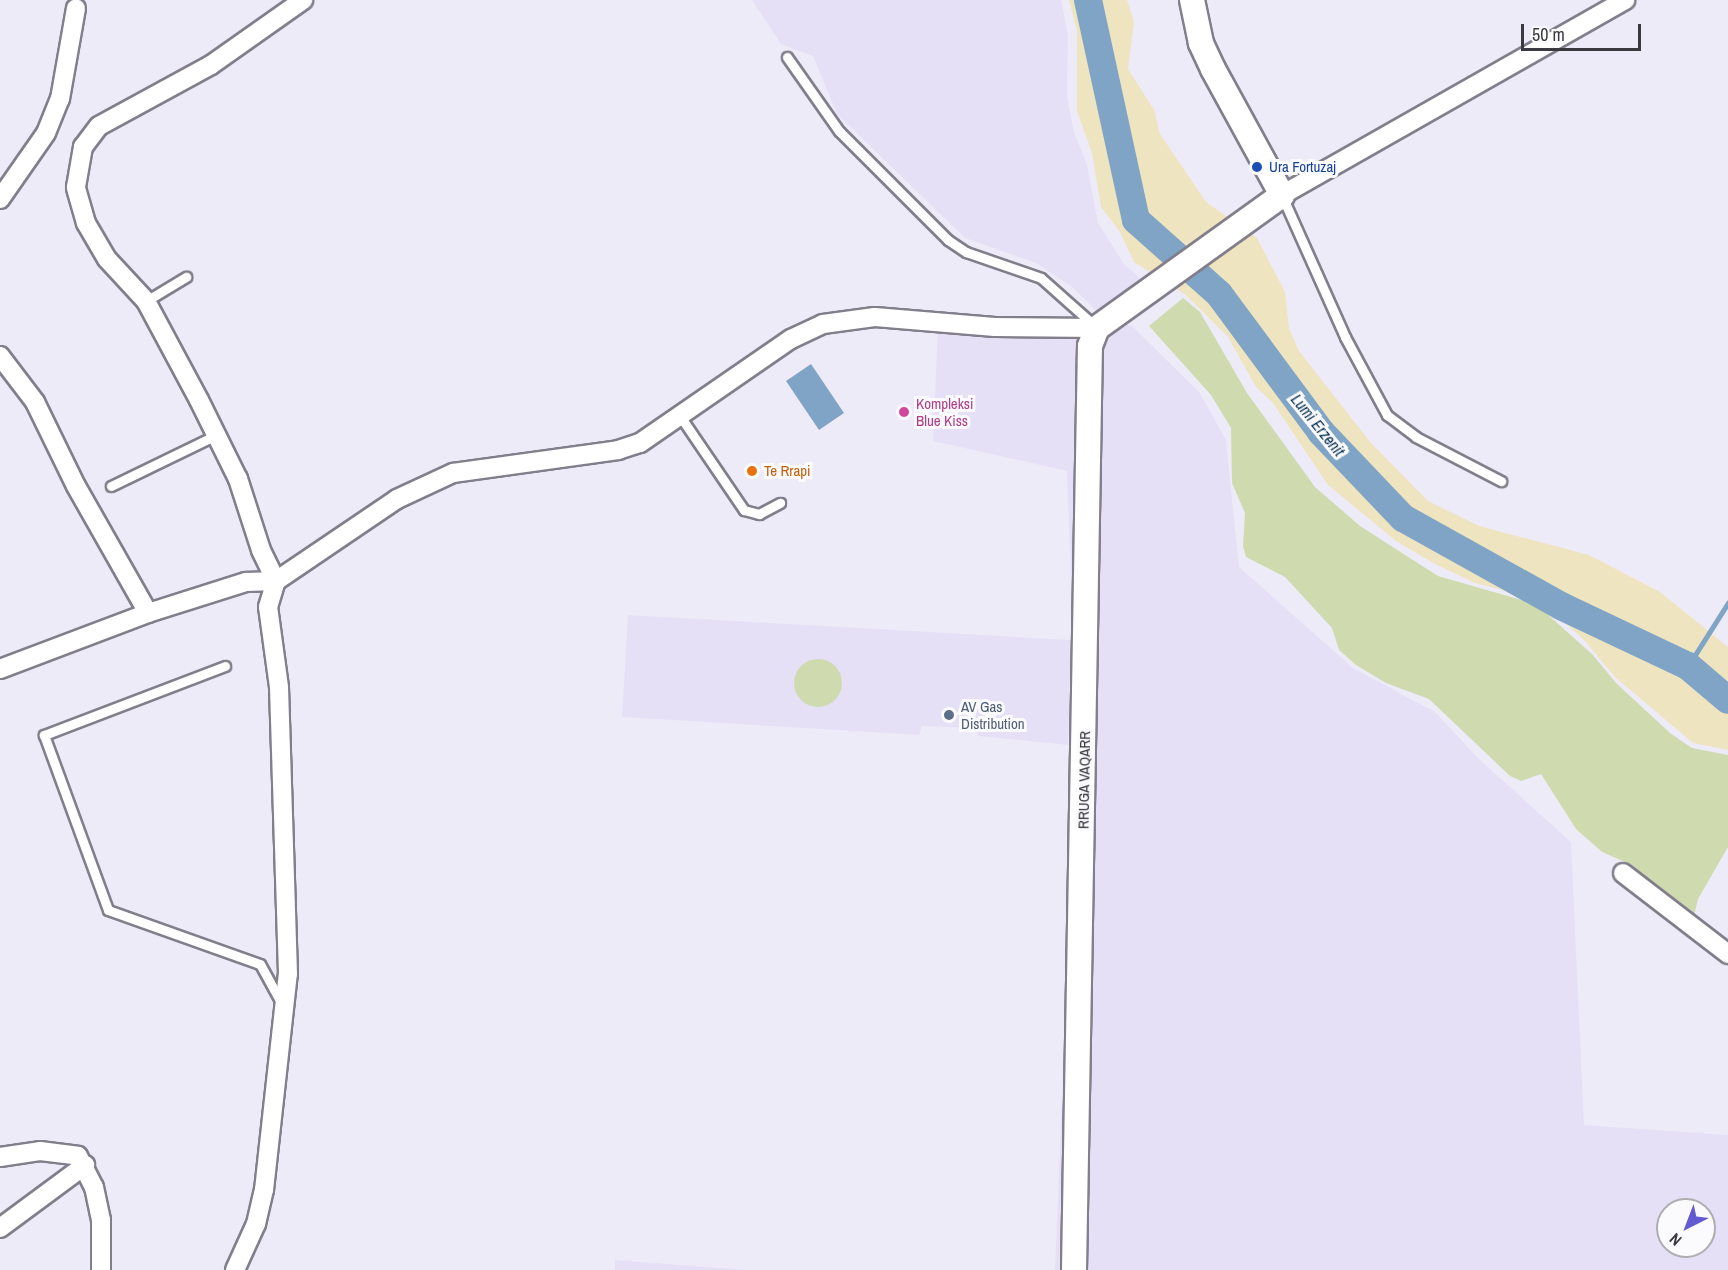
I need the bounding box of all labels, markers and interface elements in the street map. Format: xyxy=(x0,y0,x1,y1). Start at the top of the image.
scale bar xyxy=(1524,12,1644,50)
text: 50 m xyxy=(1532,22,1565,47)
place label: Ura Fortuzaj xyxy=(1269,158,1336,176)
marker: Ura Fortuzaj xyxy=(1250,160,1264,174)
water label: Lumi Erzenit xyxy=(1287,390,1349,460)
place label: Kompleksi Blue Kiss xyxy=(916,394,973,429)
marker: Kompleksi Blue Kiss xyxy=(897,405,911,419)
place label: Te Rrapi xyxy=(764,462,810,480)
marker: Te Rrapi xyxy=(745,464,759,478)
place label: AV Gas Distribution xyxy=(961,697,1025,732)
marker: AV Gas Distribution xyxy=(942,708,956,722)
street label: RRUGA VAQARR xyxy=(1074,730,1094,830)
north arrow xyxy=(1656,1198,1716,1258)
text: N xyxy=(1664,1229,1686,1251)

